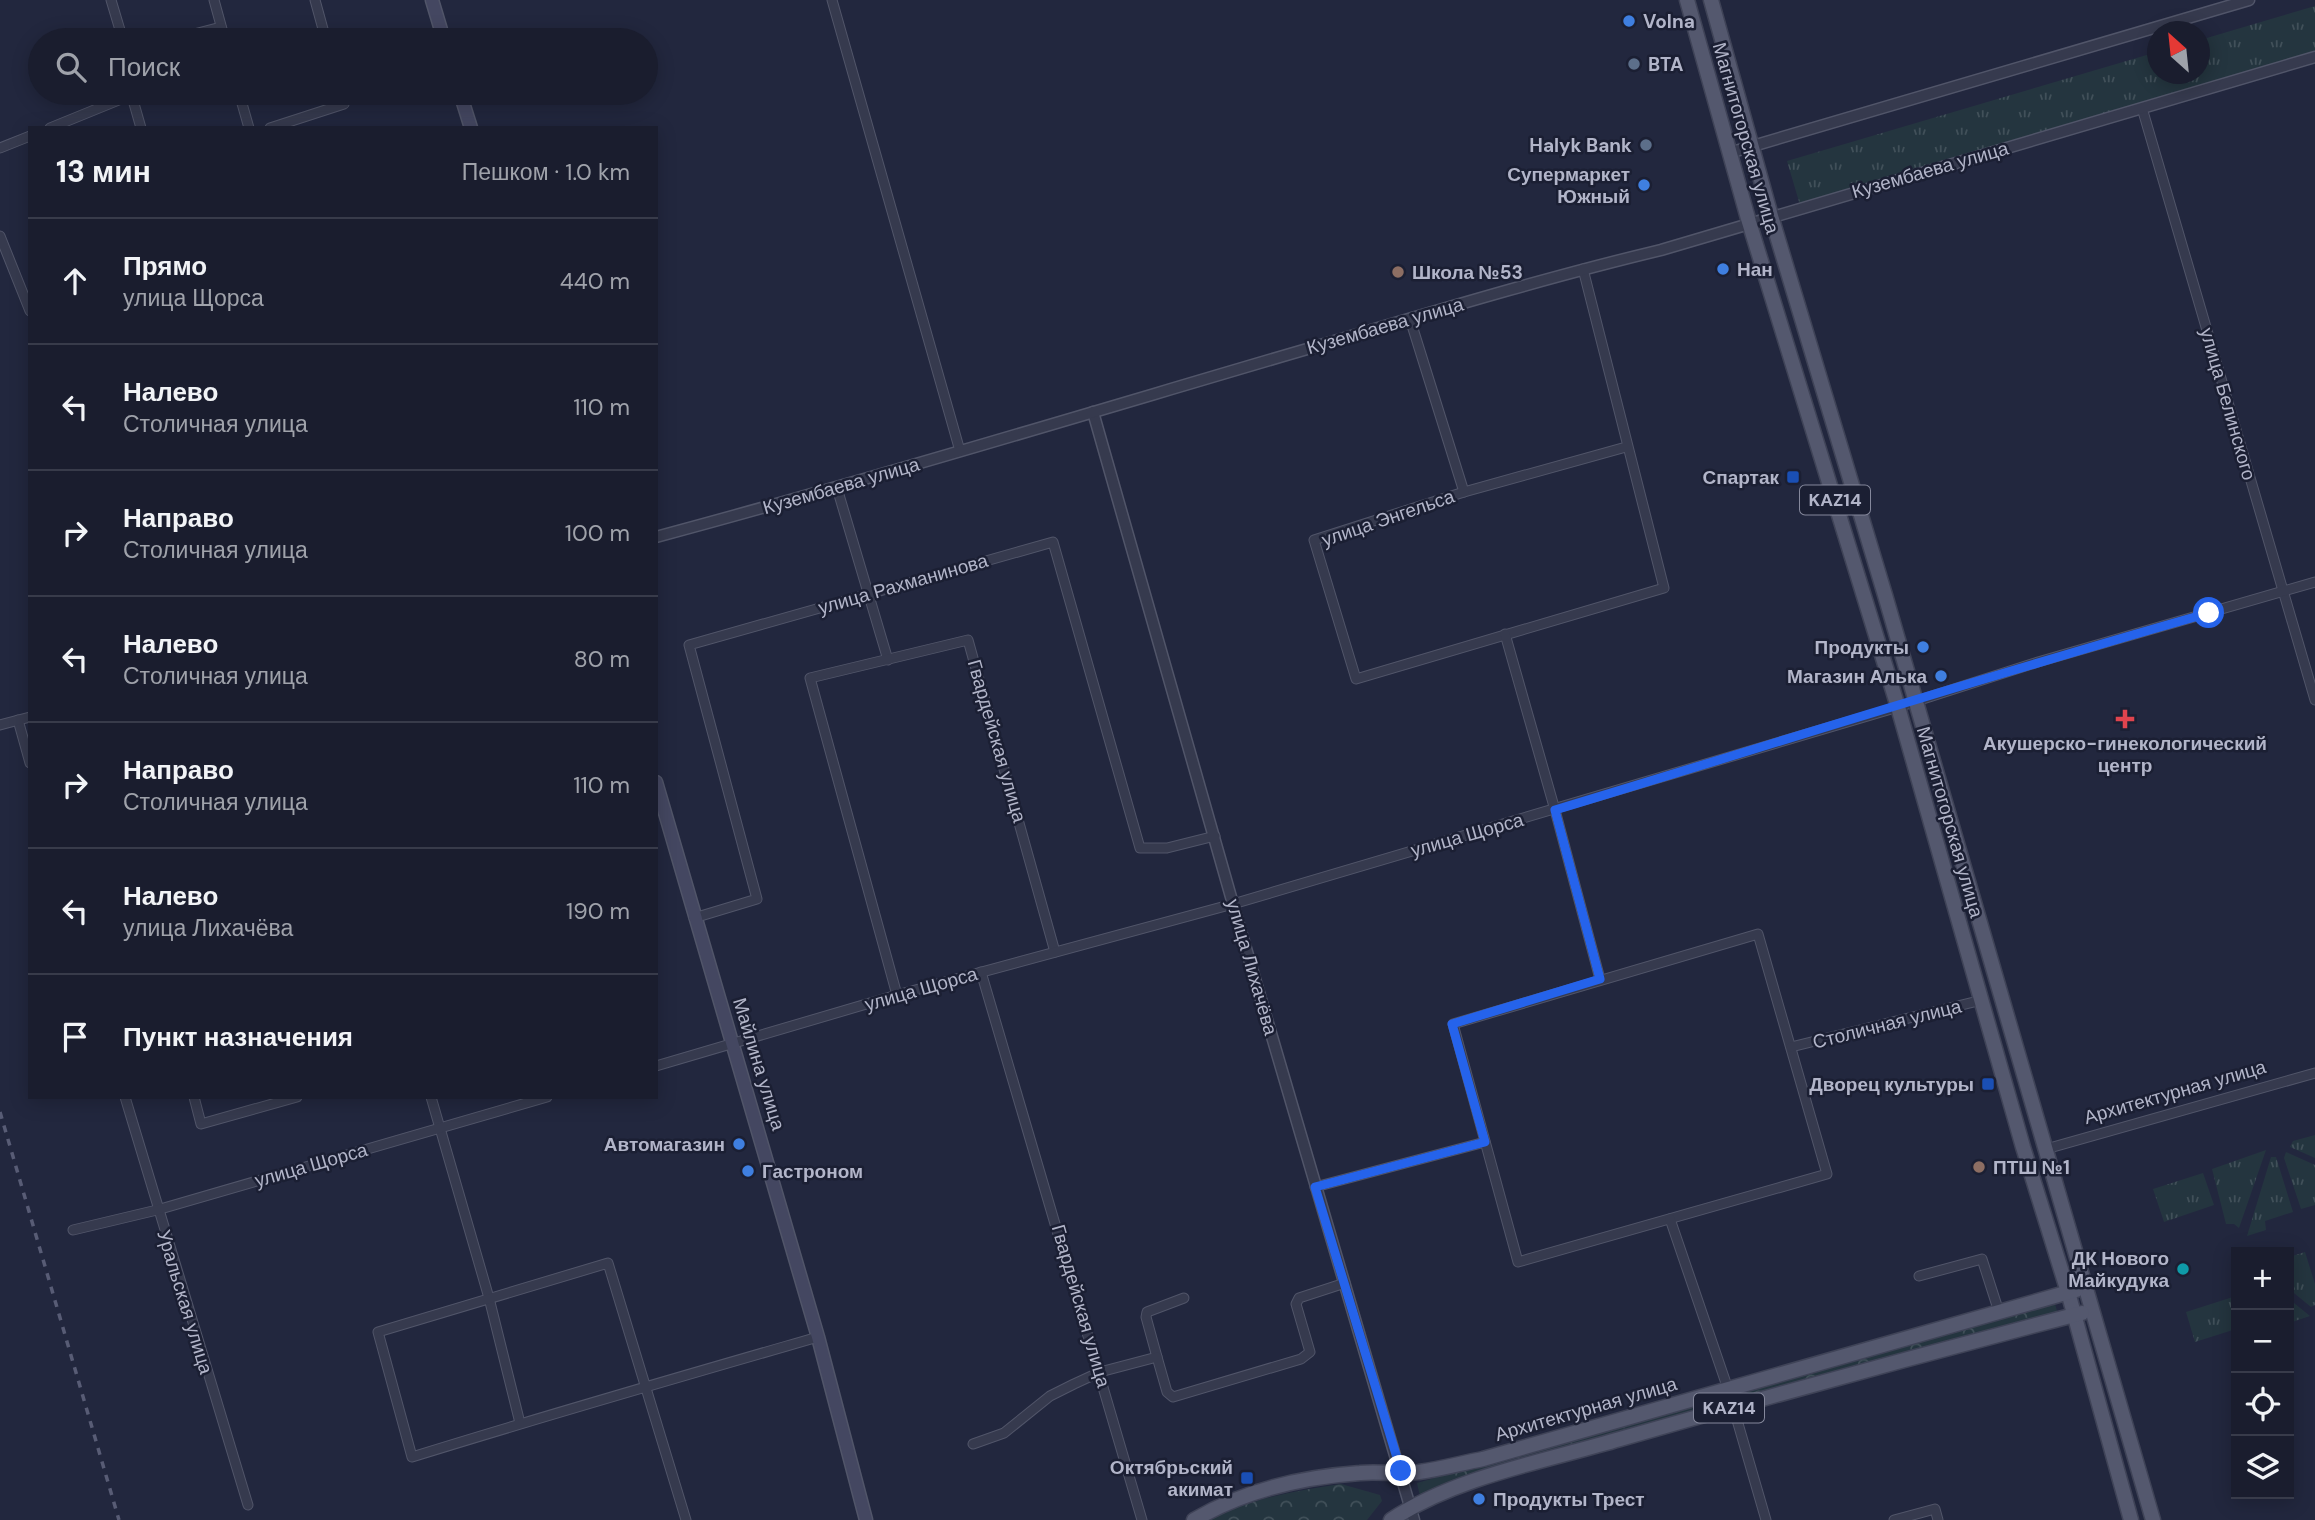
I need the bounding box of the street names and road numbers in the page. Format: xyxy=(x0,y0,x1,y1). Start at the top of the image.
street label: Магнитогорская улица xyxy=(1707,40,1785,237)
street label: Кузембаева улица xyxy=(1849,136,2012,204)
street label: Кузембаева улица xyxy=(1304,292,1467,360)
street label: улица Белинского xyxy=(2194,325,2262,483)
street label: Кузембаева улица xyxy=(760,452,923,520)
street label: улица Энгельса xyxy=(1318,483,1458,552)
road number: KAZ14 xyxy=(1800,486,1870,514)
street label: улица Рахманинова xyxy=(815,548,991,620)
street label: Гвардейская улица xyxy=(962,657,1032,826)
street label: Магнитогорская улица xyxy=(1911,724,1989,921)
street label: улица Щорса xyxy=(1408,807,1527,863)
street label: улица Лихачёва xyxy=(1221,896,1284,1038)
street label: улица Щорса xyxy=(862,961,981,1017)
street label: Столичная улица xyxy=(1810,993,1964,1055)
street label: Майлина улица xyxy=(727,995,791,1134)
street label: Архитектурная улица xyxy=(2081,1054,2269,1130)
street label: улица Щорса xyxy=(252,1137,371,1193)
street label: Гвардейская улица xyxy=(1046,1222,1116,1391)
street label: Уральская улица xyxy=(151,1227,219,1378)
street label: Архитектурная улица xyxy=(1492,1371,1680,1447)
road number: KAZ14 xyxy=(1694,1394,1764,1422)

